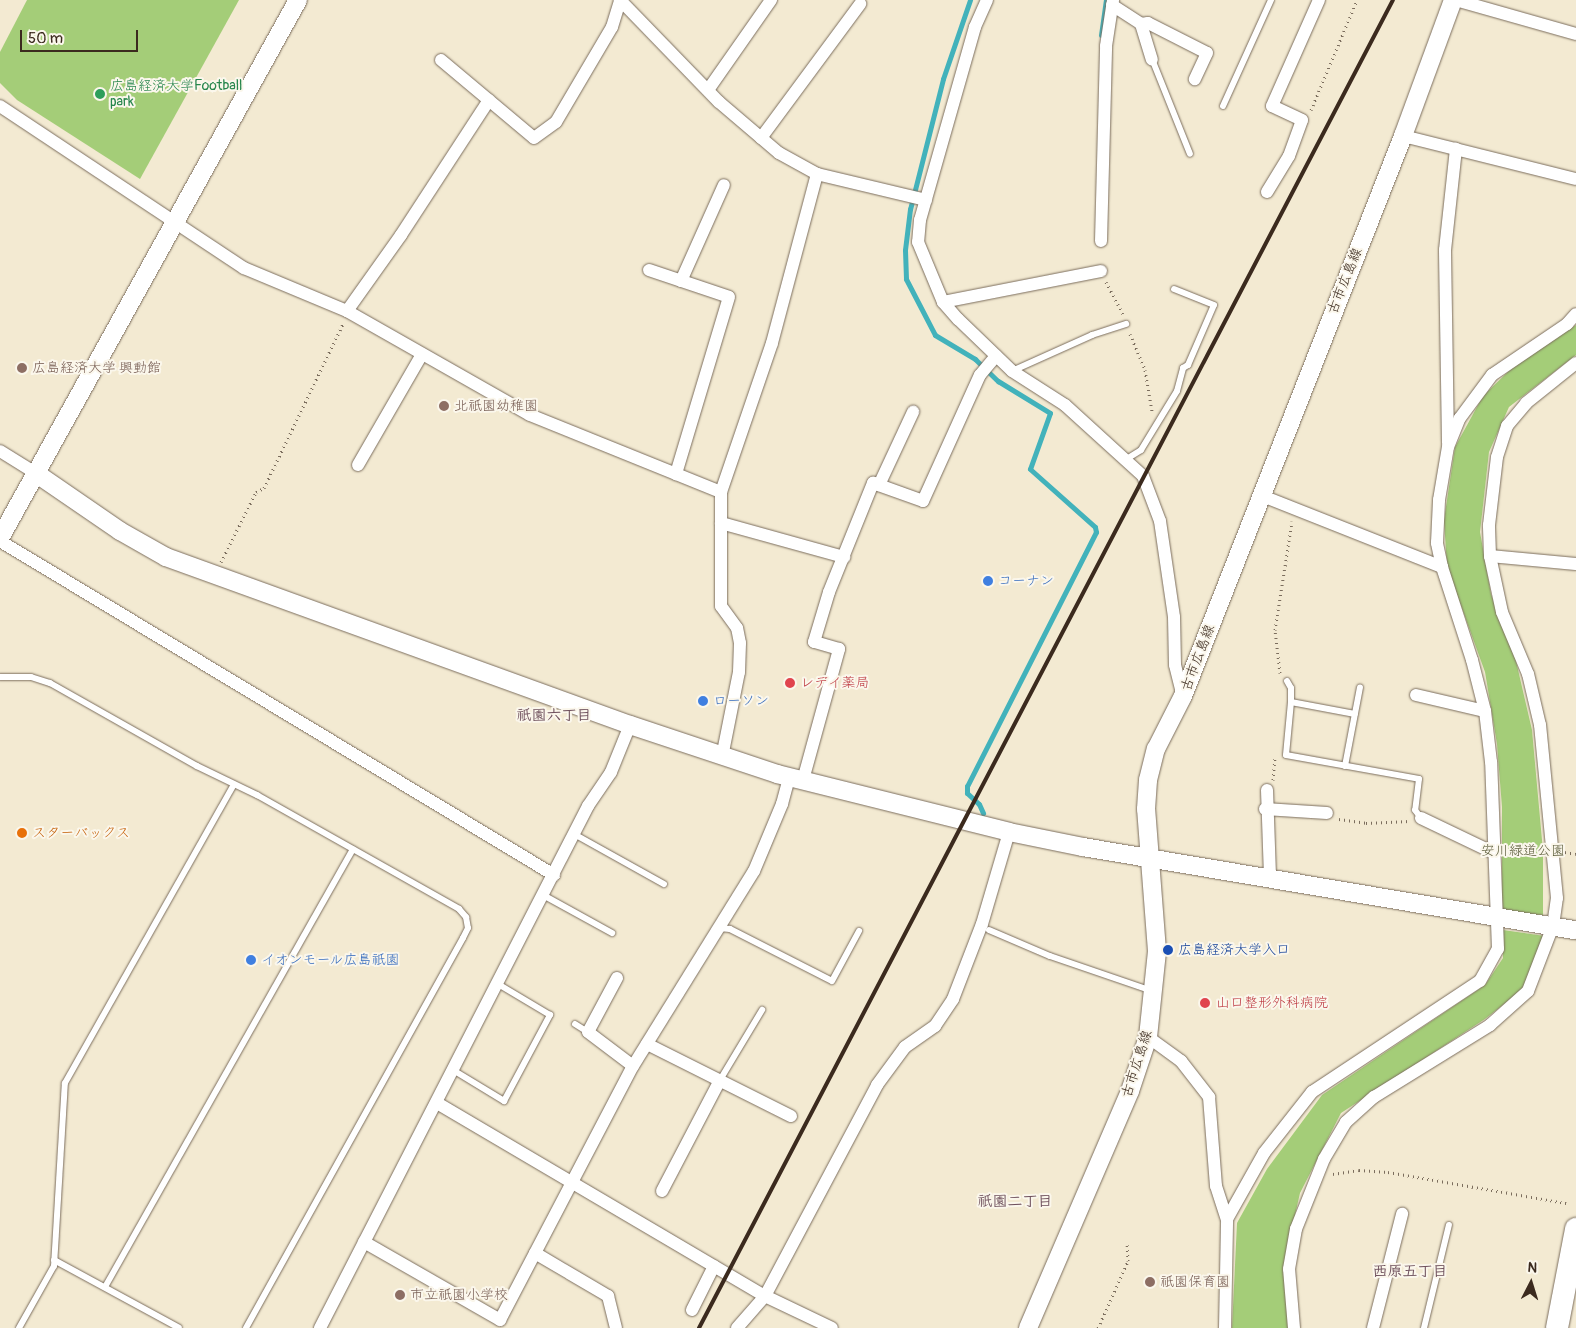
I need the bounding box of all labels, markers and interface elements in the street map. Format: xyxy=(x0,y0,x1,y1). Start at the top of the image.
scale bar xyxy=(22,20,140,52)
text: 50 m xyxy=(28,29,63,48)
place label: 広島経済大学Football park xyxy=(110,78,242,110)
marker: 広島経済大学Football park xyxy=(94,88,106,100)
street label: 古市広島線 xyxy=(1324,245,1366,317)
place label: 広島経済大学 興動館 xyxy=(32,360,161,376)
marker: 広島経済大学 興動館 xyxy=(16,362,28,374)
place label: 北祇園幼稚園 xyxy=(454,398,538,414)
marker: 北祇園幼稚園 xyxy=(438,400,450,412)
place label: コーナン xyxy=(998,573,1054,589)
marker: コーナン xyxy=(982,575,994,587)
street label: 古市広島線 xyxy=(1178,622,1218,694)
place label: レデイ薬局 xyxy=(800,675,870,691)
marker: レデイ薬局 xyxy=(784,677,796,689)
place label: ローソン xyxy=(713,693,769,709)
marker: ローソン xyxy=(697,695,709,707)
district label: 祇園六丁目 xyxy=(517,707,591,725)
place label: スターバックス xyxy=(32,825,130,841)
marker: スターバックス xyxy=(16,827,28,839)
park label: 安川緑道公園 xyxy=(1481,843,1565,859)
place label: 広島経済大学入口 xyxy=(1178,942,1290,958)
marker: 広島経済大学入口 xyxy=(1162,944,1174,956)
place label: イオンモール広島祇園 xyxy=(261,952,401,968)
marker: イオンモール広島祇園 xyxy=(245,954,257,966)
place label: 山口整形外科病院 xyxy=(1216,995,1328,1011)
marker: 山口整形外科病院 xyxy=(1198,996,1212,1010)
street label: 古市広島線 xyxy=(1118,1028,1156,1100)
district label: 祇園二丁目 xyxy=(978,1193,1052,1211)
north arrow xyxy=(1506,1258,1556,1308)
text: N xyxy=(1527,1259,1538,1276)
district label: 西原五丁目 xyxy=(1373,1263,1447,1281)
place label: 祇園保育園 xyxy=(1160,1274,1230,1290)
marker: 祇園保育園 xyxy=(1144,1276,1156,1288)
place label: 市立祇園小学校 xyxy=(410,1287,508,1303)
marker: 市立祇園小学校 xyxy=(394,1289,406,1301)

